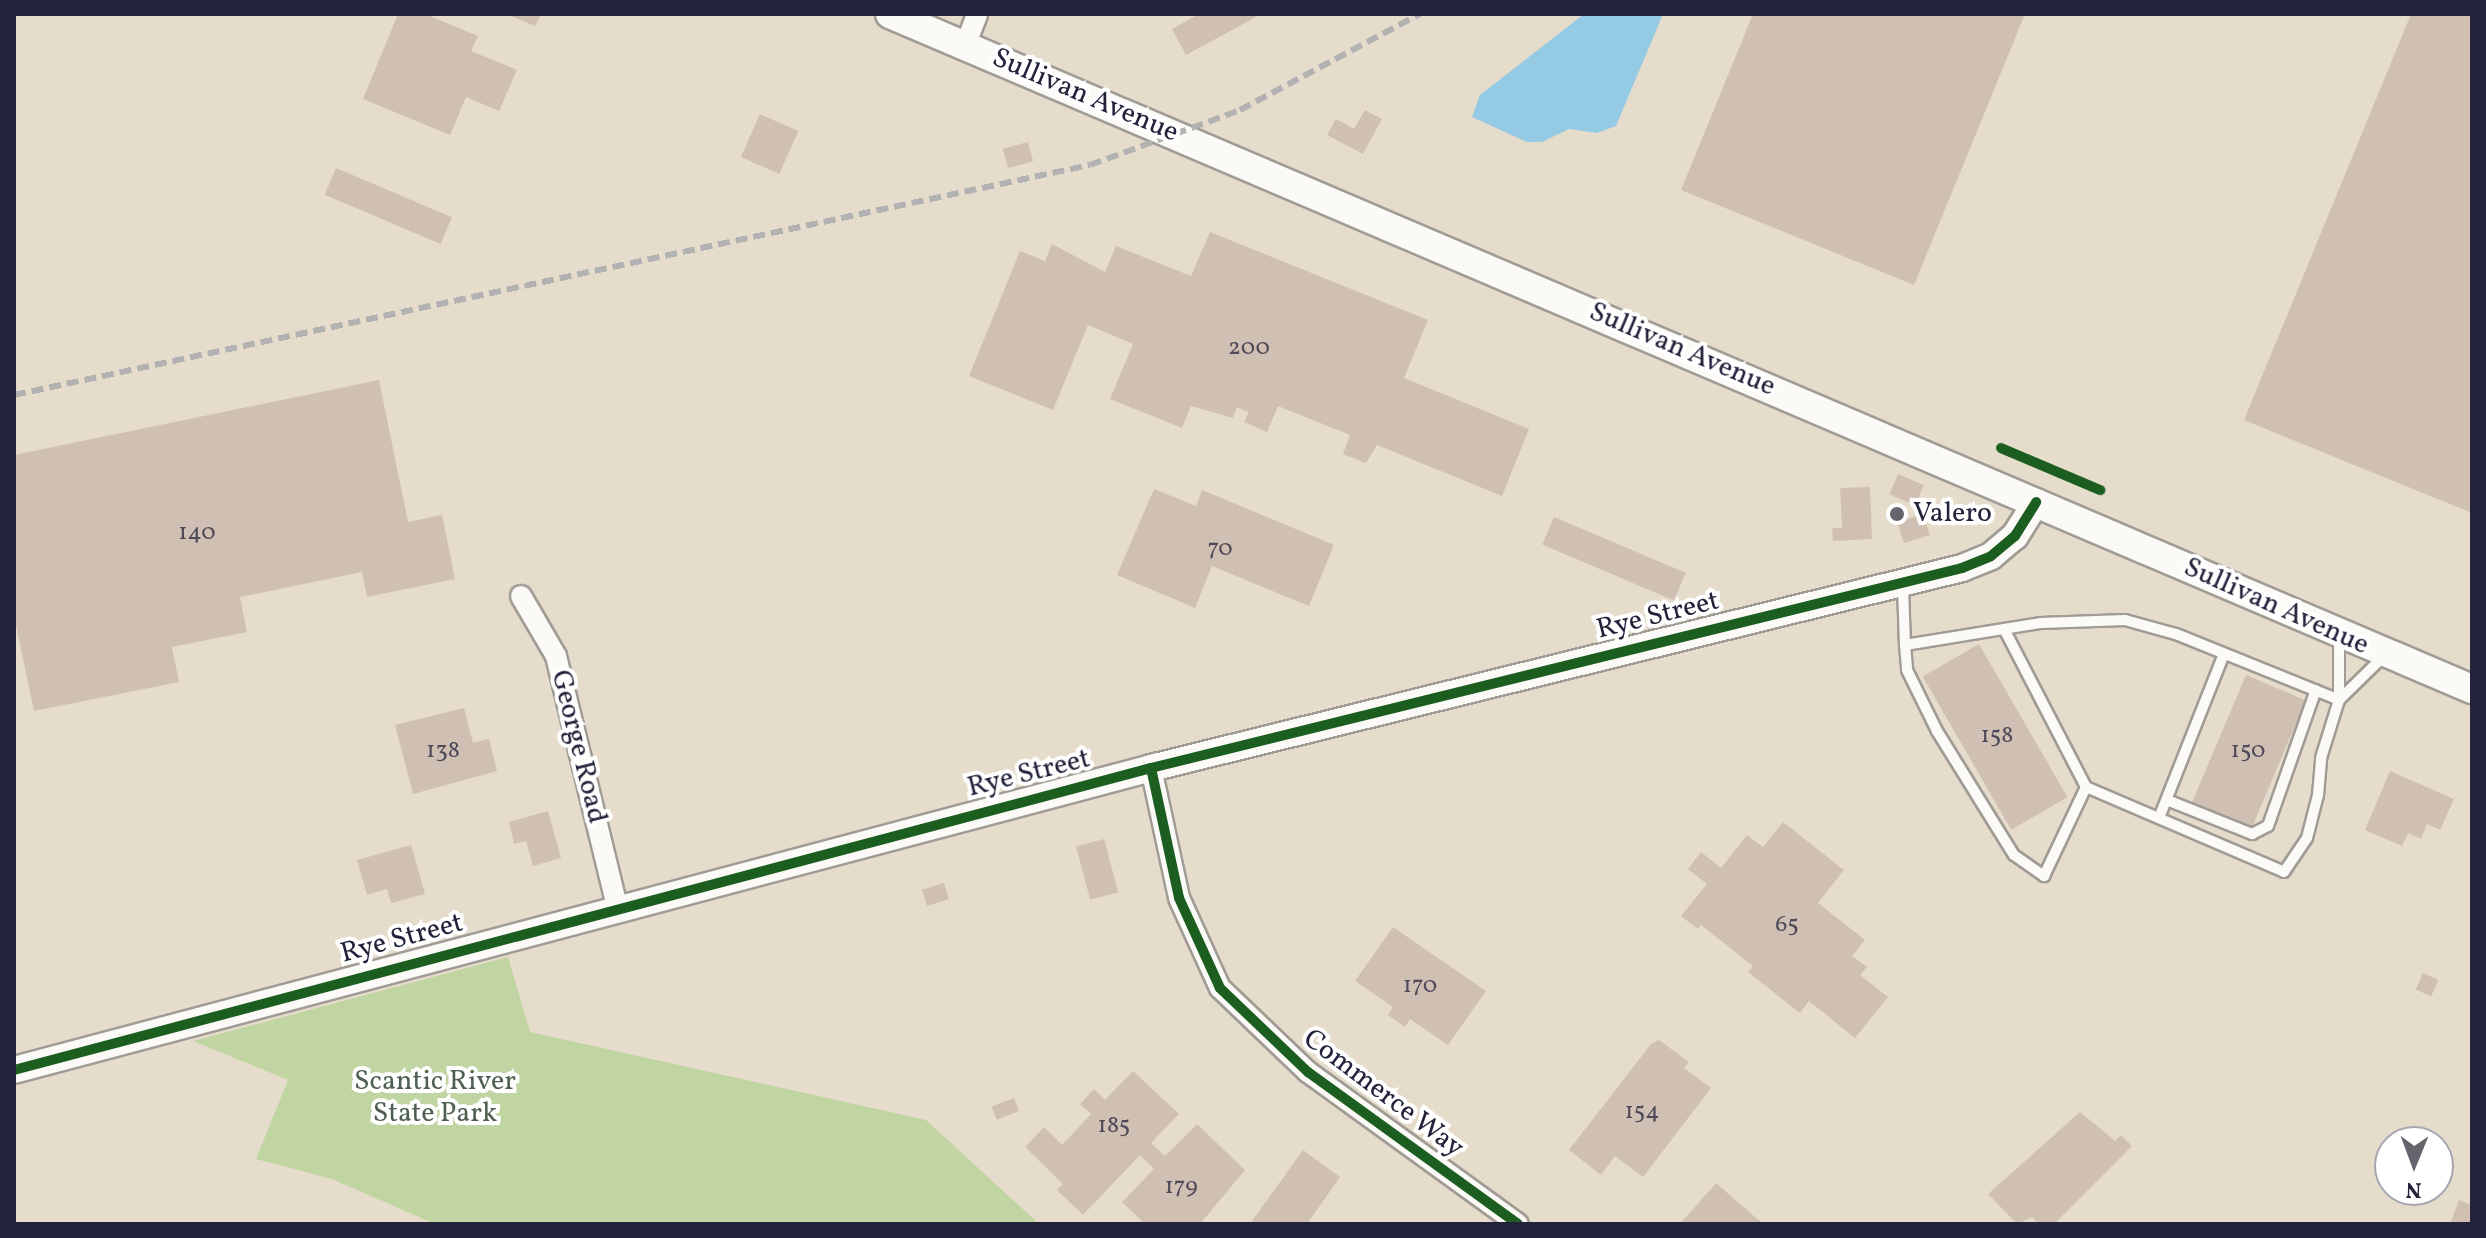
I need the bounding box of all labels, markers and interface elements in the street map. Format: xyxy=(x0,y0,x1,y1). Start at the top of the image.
street label: Sullivan Avenue xyxy=(987,42,1183,150)
street label: Sullivan Avenue xyxy=(1584,296,1780,404)
house number: 200 xyxy=(1228,335,1270,363)
place label: Valero xyxy=(1913,497,1992,531)
marker: Valero xyxy=(1888,505,1906,523)
house number: 140 xyxy=(178,520,216,548)
house number: 70 xyxy=(1207,536,1233,564)
street label: Sullivan Avenue xyxy=(2178,551,2374,663)
street label: Rye Street xyxy=(1593,585,1723,647)
street label: George Road xyxy=(543,667,613,827)
house number: 158 xyxy=(1980,723,2014,751)
house number: 138 xyxy=(426,738,460,766)
house number: 150 xyxy=(2231,738,2265,766)
street label: Rye Street xyxy=(964,743,1094,805)
street label: Rye Street xyxy=(337,907,467,971)
house number: 65 xyxy=(1775,912,1799,940)
house number: 170 xyxy=(1403,973,1437,1001)
street label: Commerce Way xyxy=(1296,1022,1470,1166)
park label: Scantic River State Park xyxy=(354,1065,516,1131)
house number: 154 xyxy=(1624,1099,1660,1127)
house number: 185 xyxy=(1098,1113,1130,1141)
north arrow xyxy=(2374,1126,2454,1206)
text: N xyxy=(2405,1173,2422,1204)
house number: 179 xyxy=(1164,1174,1198,1202)

